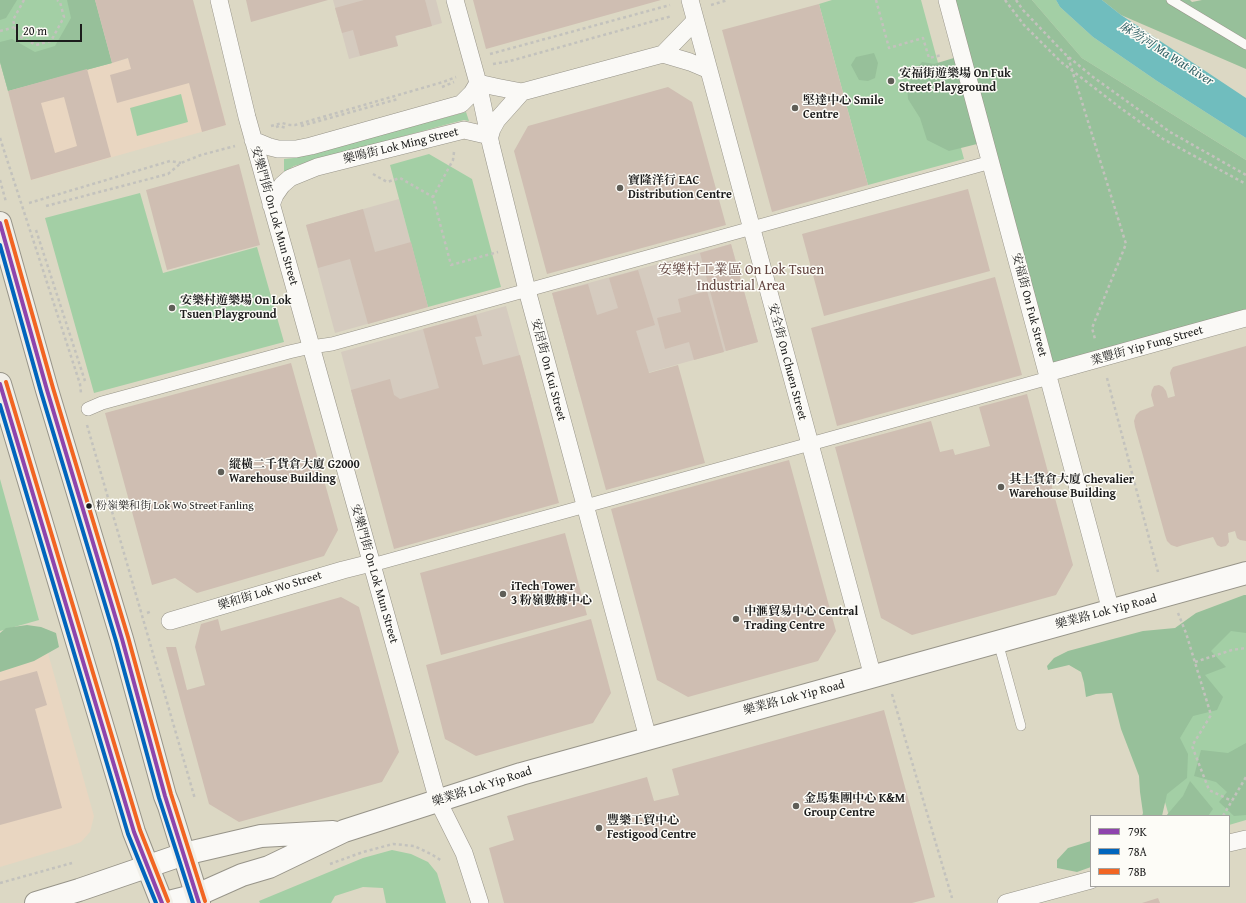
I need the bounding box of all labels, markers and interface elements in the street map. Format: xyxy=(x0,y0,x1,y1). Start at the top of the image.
scale bar xyxy=(18,16,84,42)
water label: 麻笏河 Ma Wat River xyxy=(1116,19,1216,89)
text: 20 m xyxy=(23,22,47,39)
place label: 安福街遊樂場 On Fuk Street Playground xyxy=(899,67,1011,95)
marker: 安福街遊樂場 On Fuk Street Playground xyxy=(886,76,896,86)
place label: 堅達中心 Smile Centre xyxy=(803,94,884,122)
marker: 堅達中心 Smile Centre xyxy=(790,103,800,113)
street label: 樂鳴街 Lok Ming Street xyxy=(342,125,460,167)
street label: 安樂門街 On Lok Mun Street xyxy=(247,145,301,287)
place label: 寶隆洋行 EAC Distribution Centre xyxy=(628,174,732,202)
marker: 寶隆洋行 EAC Distribution Centre xyxy=(615,183,625,193)
street label: 安福街 On Fuk Street xyxy=(1008,252,1050,358)
district label: 安樂村工業區 On Lok Tsuen Industrial Area xyxy=(658,262,824,294)
place label: 安樂村遊樂場 On Lok Tsuen Playground xyxy=(180,294,291,322)
street label: 安全街 On Chuen Street xyxy=(764,302,810,422)
marker: 安樂村遊樂場 On Lok Tsuen Playground xyxy=(167,303,177,313)
street label: 安居街 On Kui Street xyxy=(527,317,569,423)
street label: 業豐街 Yip Fung Street xyxy=(1089,323,1205,369)
place label: 縱橫二千貨倉大廈 G2000 Warehouse Building xyxy=(229,458,360,486)
marker: 縱橫二千貨倉大廈 G2000 Warehouse Building xyxy=(216,467,226,477)
place label: 其士貨倉大廈 Chevalier Warehouse Building xyxy=(1009,473,1134,501)
marker: 其士貨倉大廈 Chevalier Warehouse Building xyxy=(996,482,1006,492)
place label: 粉嶺樂和街 Lok Wo Street Fanling xyxy=(96,499,254,513)
marker: 粉嶺樂和街 Lok Wo Street Fanling xyxy=(84,501,94,511)
street label: 安樂門街 On Lok Mun Street xyxy=(347,503,401,645)
street label: 樂和街 Lok Wo Street xyxy=(216,568,324,614)
place label: iTech Tower 3 粉嶺數據中心 xyxy=(511,580,592,608)
marker: iTech Tower 3 粉嶺數據中心 xyxy=(498,589,508,599)
street label: 樂業路 Lok Yip Road xyxy=(1054,592,1158,632)
place label: 中滙貿易中心 Central Trading Centre xyxy=(744,605,858,633)
marker: 中滙貿易中心 Central Trading Centre xyxy=(731,614,741,624)
street label: 樂業路 Lok Yip Road xyxy=(742,678,846,718)
street label: 樂業路 Lok Yip Road xyxy=(430,764,534,810)
place label: 金馬集團中心 K&M Group Centre xyxy=(804,792,905,820)
marker: 金馬集團中心 K&M Group Centre xyxy=(791,801,801,811)
place label: 豐樂工貿中心 Festigood Centre xyxy=(607,814,696,842)
legend xyxy=(1090,815,1230,887)
marker: 豐樂工貿中心 Festigood Centre xyxy=(594,823,604,833)
text: 79K xyxy=(1128,823,1147,840)
text: 78A xyxy=(1128,843,1147,860)
text: 78B xyxy=(1128,863,1146,880)

